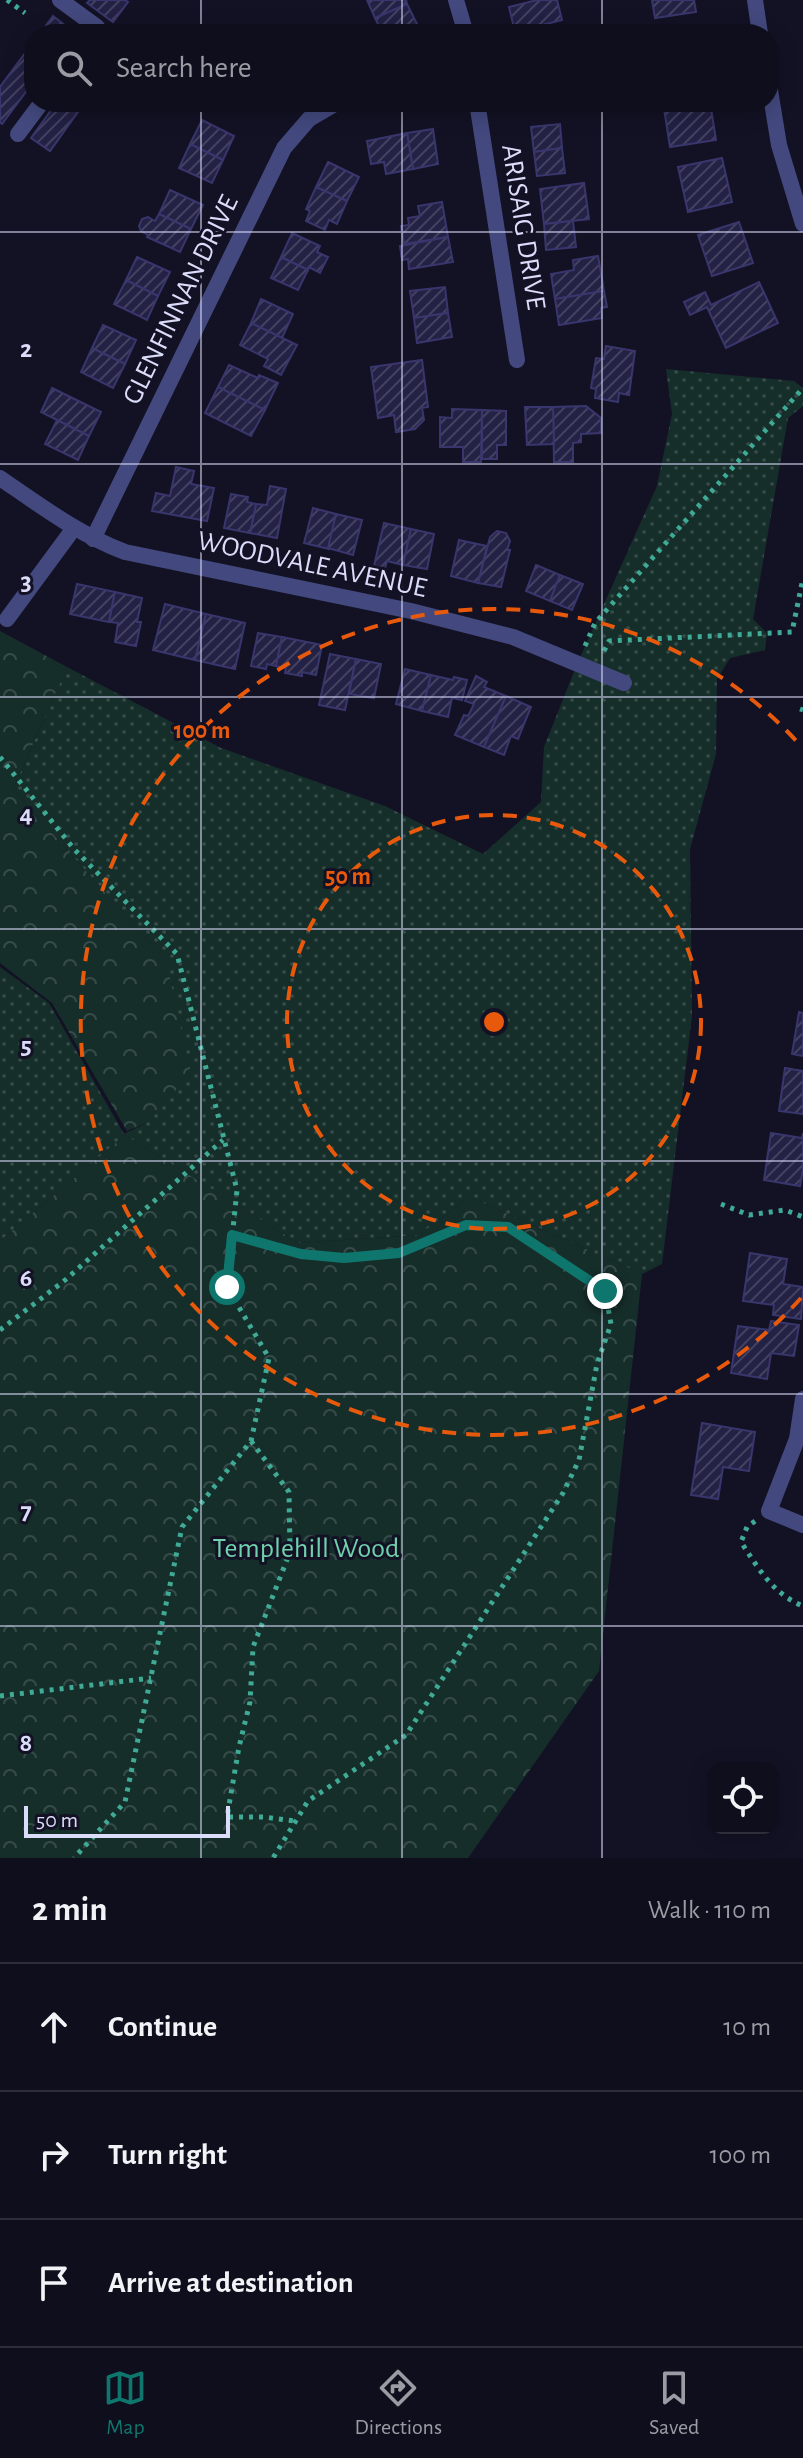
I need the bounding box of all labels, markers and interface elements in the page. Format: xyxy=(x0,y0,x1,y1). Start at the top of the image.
search box xyxy=(24,24,779,112)
icon: search xyxy=(52,46,96,90)
text: Search here xyxy=(116,53,252,83)
street label: ARISAIG DRIVE xyxy=(496,142,550,312)
street label: GLENFINNAN DRIVE xyxy=(118,191,244,409)
text: 2 xyxy=(20,336,32,362)
street label: WOODVALE AVENUE xyxy=(195,527,429,603)
text: 3 xyxy=(20,569,32,595)
text: 100 m xyxy=(174,719,230,743)
text: 4 xyxy=(19,801,33,827)
text: 50 m xyxy=(325,865,371,889)
centre of rings xyxy=(480,1008,508,1036)
text: 5 xyxy=(20,1033,32,1059)
text: 6 xyxy=(20,1265,32,1291)
route start xyxy=(209,1269,245,1305)
route end xyxy=(587,1273,623,1309)
text: 7 xyxy=(20,1498,32,1524)
park label: Templehill Wood xyxy=(213,1535,399,1563)
text: 8 xyxy=(20,1730,32,1756)
map controls xyxy=(707,1762,779,1834)
button: locate xyxy=(707,1762,779,1834)
scale bar xyxy=(24,1802,230,1838)
text: 50 m xyxy=(36,1809,78,1831)
text: 2 min xyxy=(32,1893,107,1927)
text: Walk · 110 m xyxy=(648,1897,771,1923)
icon: ahead xyxy=(32,2005,76,2049)
text: Continue xyxy=(108,2012,217,2042)
text: 10 m xyxy=(723,2014,771,2040)
icon: right xyxy=(32,2133,76,2177)
text: Turn right xyxy=(108,2140,227,2170)
text: 100 m xyxy=(710,2142,771,2168)
icon: arrive xyxy=(32,2261,76,2305)
text: Arrive at destination xyxy=(108,2268,354,2298)
tab: Map xyxy=(103,2366,147,2440)
tab: Directions xyxy=(354,2366,442,2440)
tab: Saved xyxy=(649,2366,699,2440)

